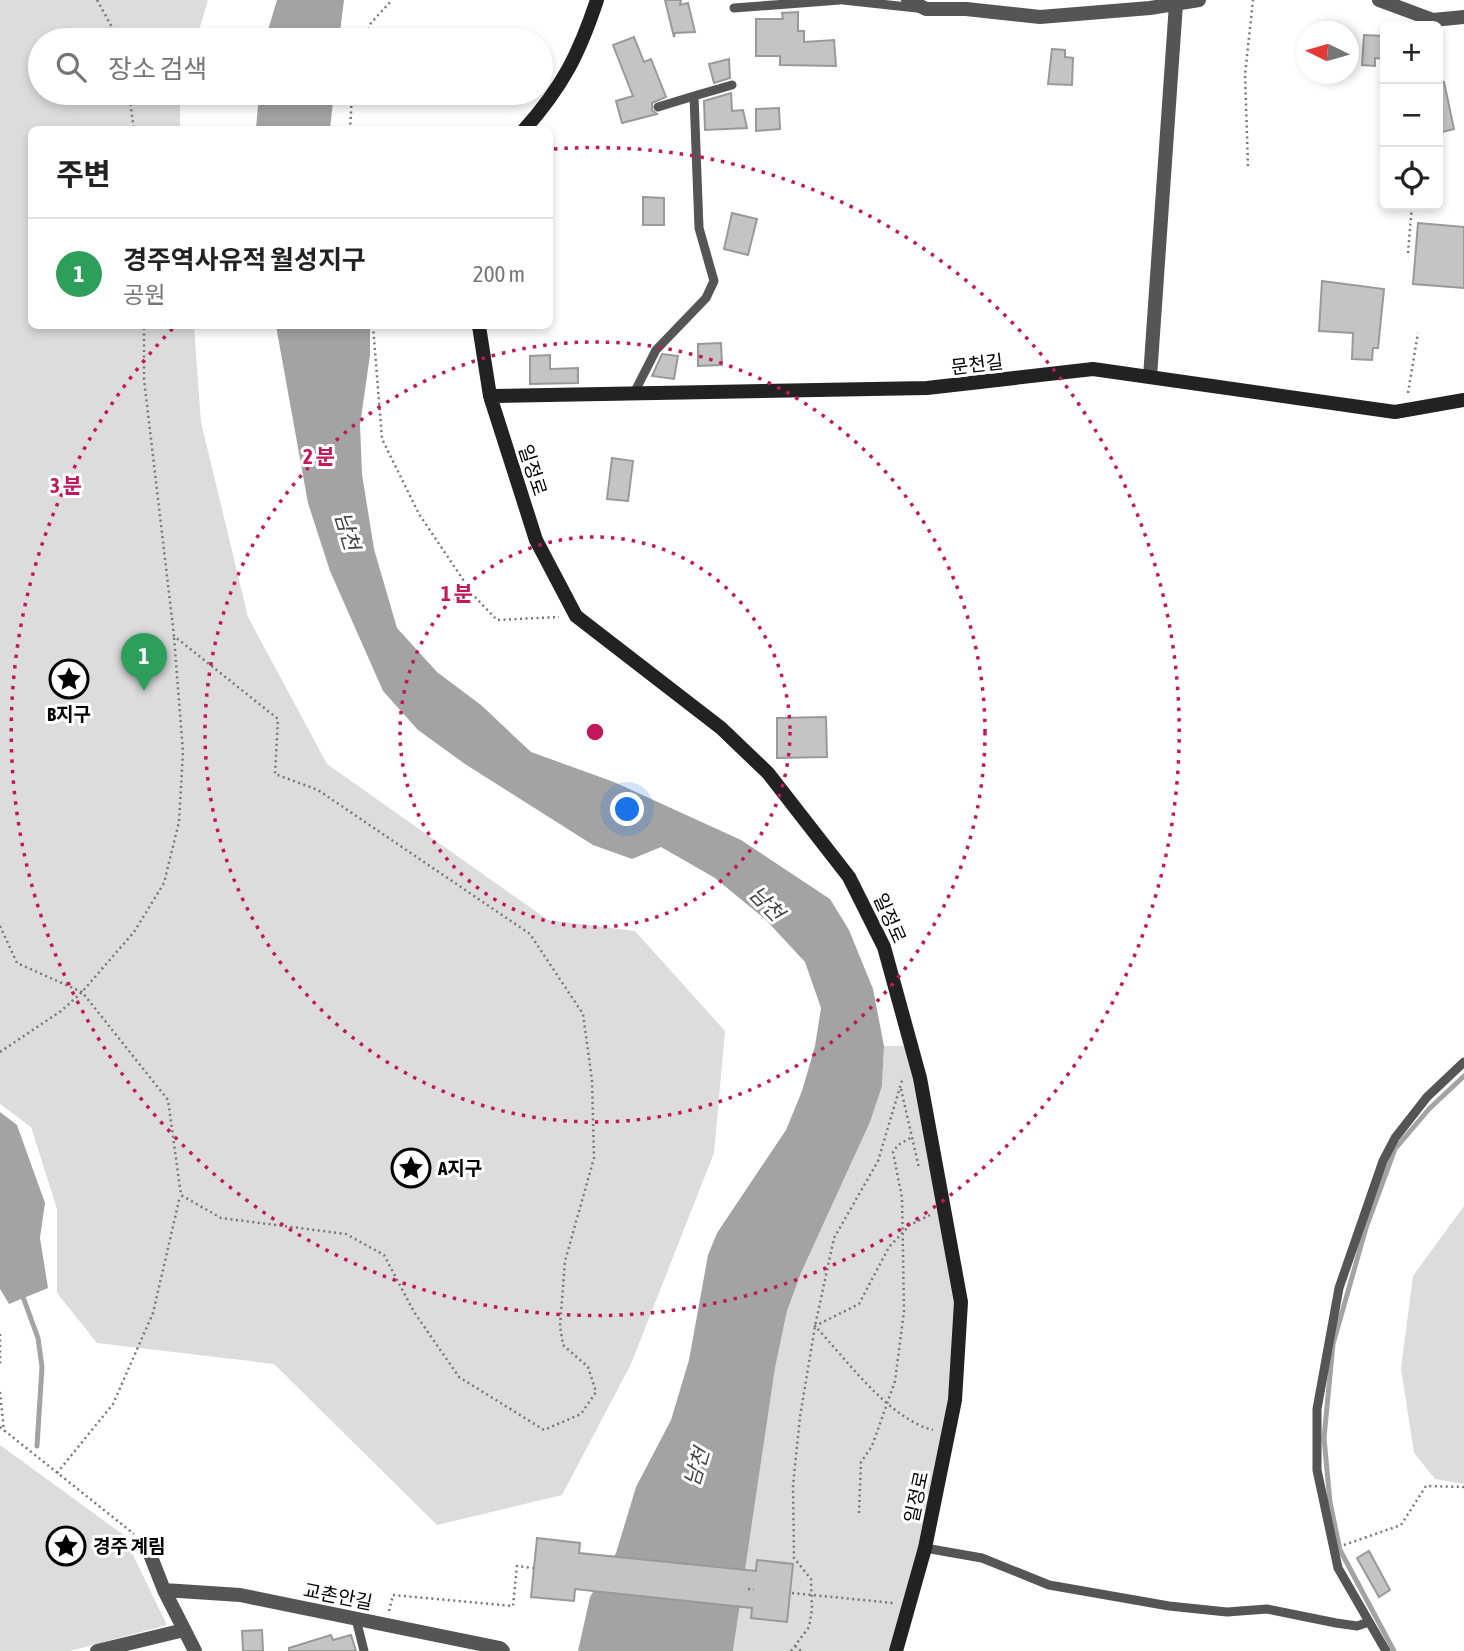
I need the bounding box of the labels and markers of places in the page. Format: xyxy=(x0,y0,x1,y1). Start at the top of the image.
pin: 1 xyxy=(121,633,167,691)
place icon: B지구 xyxy=(48,658,90,700)
place label: B지구 xyxy=(47,703,91,725)
centre of rings xyxy=(583,720,607,744)
place icon: A지구 xyxy=(390,1147,432,1189)
place label: A지구 xyxy=(437,1157,482,1179)
place icon: 경주 계림 xyxy=(45,1525,87,1567)
place label: 경주 계림 xyxy=(93,1535,166,1557)

